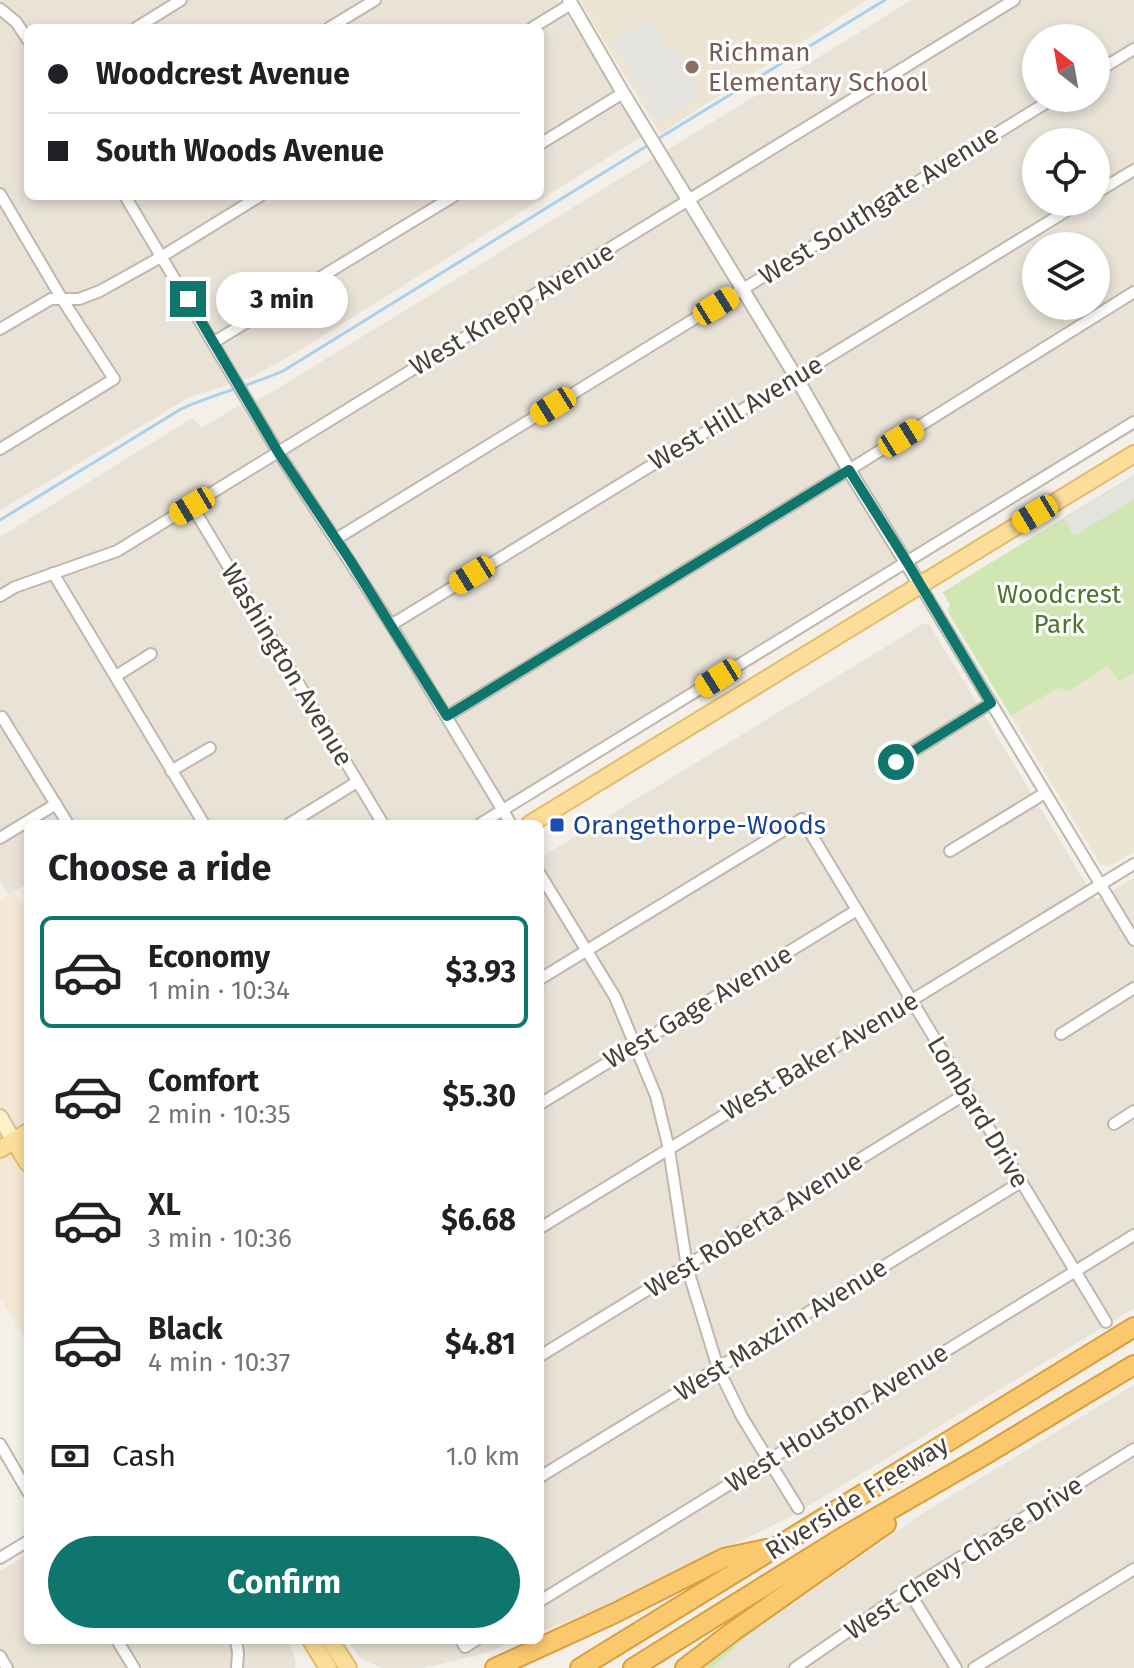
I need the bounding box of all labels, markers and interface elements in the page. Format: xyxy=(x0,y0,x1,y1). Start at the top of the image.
north arrow xyxy=(1022,24,1110,112)
map controls xyxy=(1022,24,1110,320)
place label: Richman Elementary School xyxy=(708,37,928,98)
text: Woodcrest Avenue xyxy=(96,56,350,92)
marker: Richman Elementary School xyxy=(683,58,701,76)
street label: West Southgate Avenue xyxy=(754,119,1004,291)
button: locate xyxy=(1022,128,1110,216)
text: South Woods Avenue xyxy=(96,133,384,169)
button: layers xyxy=(1022,232,1110,320)
street label: West Knepp Avenue xyxy=(404,236,620,382)
callout: 3 min xyxy=(216,271,348,327)
route end xyxy=(170,281,206,317)
car xyxy=(689,283,743,329)
text: 3 min xyxy=(250,284,314,315)
street label: West Hill Avenue xyxy=(643,349,829,477)
car xyxy=(526,383,580,429)
car xyxy=(874,415,928,461)
car xyxy=(165,483,219,529)
car xyxy=(1008,491,1062,537)
car xyxy=(445,552,499,598)
street label: Washington Avenue xyxy=(214,558,360,772)
park label: Woodcrest Park xyxy=(997,579,1122,640)
car xyxy=(691,655,745,701)
route start xyxy=(878,744,914,780)
place label: Orangethorpe-Woods xyxy=(573,810,826,841)
marker: Orangethorpe-Woods xyxy=(548,816,566,834)
text: Choose a ride xyxy=(48,846,271,890)
icon: car xyxy=(52,936,124,1008)
street label: West Gage Avenue xyxy=(598,938,798,1076)
text: Economy xyxy=(148,939,270,975)
text: $3.93 xyxy=(446,954,516,990)
text: 1 min · 10:34 xyxy=(148,975,290,1006)
street label: West Baker Avenue xyxy=(716,985,924,1127)
street label: Lombard Drive xyxy=(920,1030,1036,1194)
icon: car xyxy=(52,1060,124,1132)
text: Comfort xyxy=(148,1063,259,1099)
text: $5.30 xyxy=(443,1078,516,1114)
text: 2 min · 10:35 xyxy=(148,1099,291,1130)
street label: West Roberta Avenue xyxy=(640,1145,868,1305)
icon: car xyxy=(52,1184,124,1256)
text: XL xyxy=(148,1187,181,1223)
text: $6.68 xyxy=(441,1202,516,1238)
text: 3 min · 10:36 xyxy=(148,1223,292,1254)
street label: West Maxzim Avenue xyxy=(669,1252,893,1408)
icon: car xyxy=(52,1308,124,1380)
text: Black xyxy=(148,1311,223,1347)
text: $4.81 xyxy=(445,1326,516,1362)
street label: West Houston Avenue xyxy=(720,1337,954,1499)
text: 4 min · 10:37 xyxy=(148,1347,290,1378)
street label: Riverside Freeway xyxy=(760,1429,954,1567)
icon: cash xyxy=(48,1434,92,1478)
text: Cash xyxy=(112,1438,176,1474)
text: 1.0 km xyxy=(446,1441,520,1472)
street label: West Chevy Chase Drive xyxy=(839,1469,1089,1647)
button: Confirm xyxy=(48,1536,520,1628)

